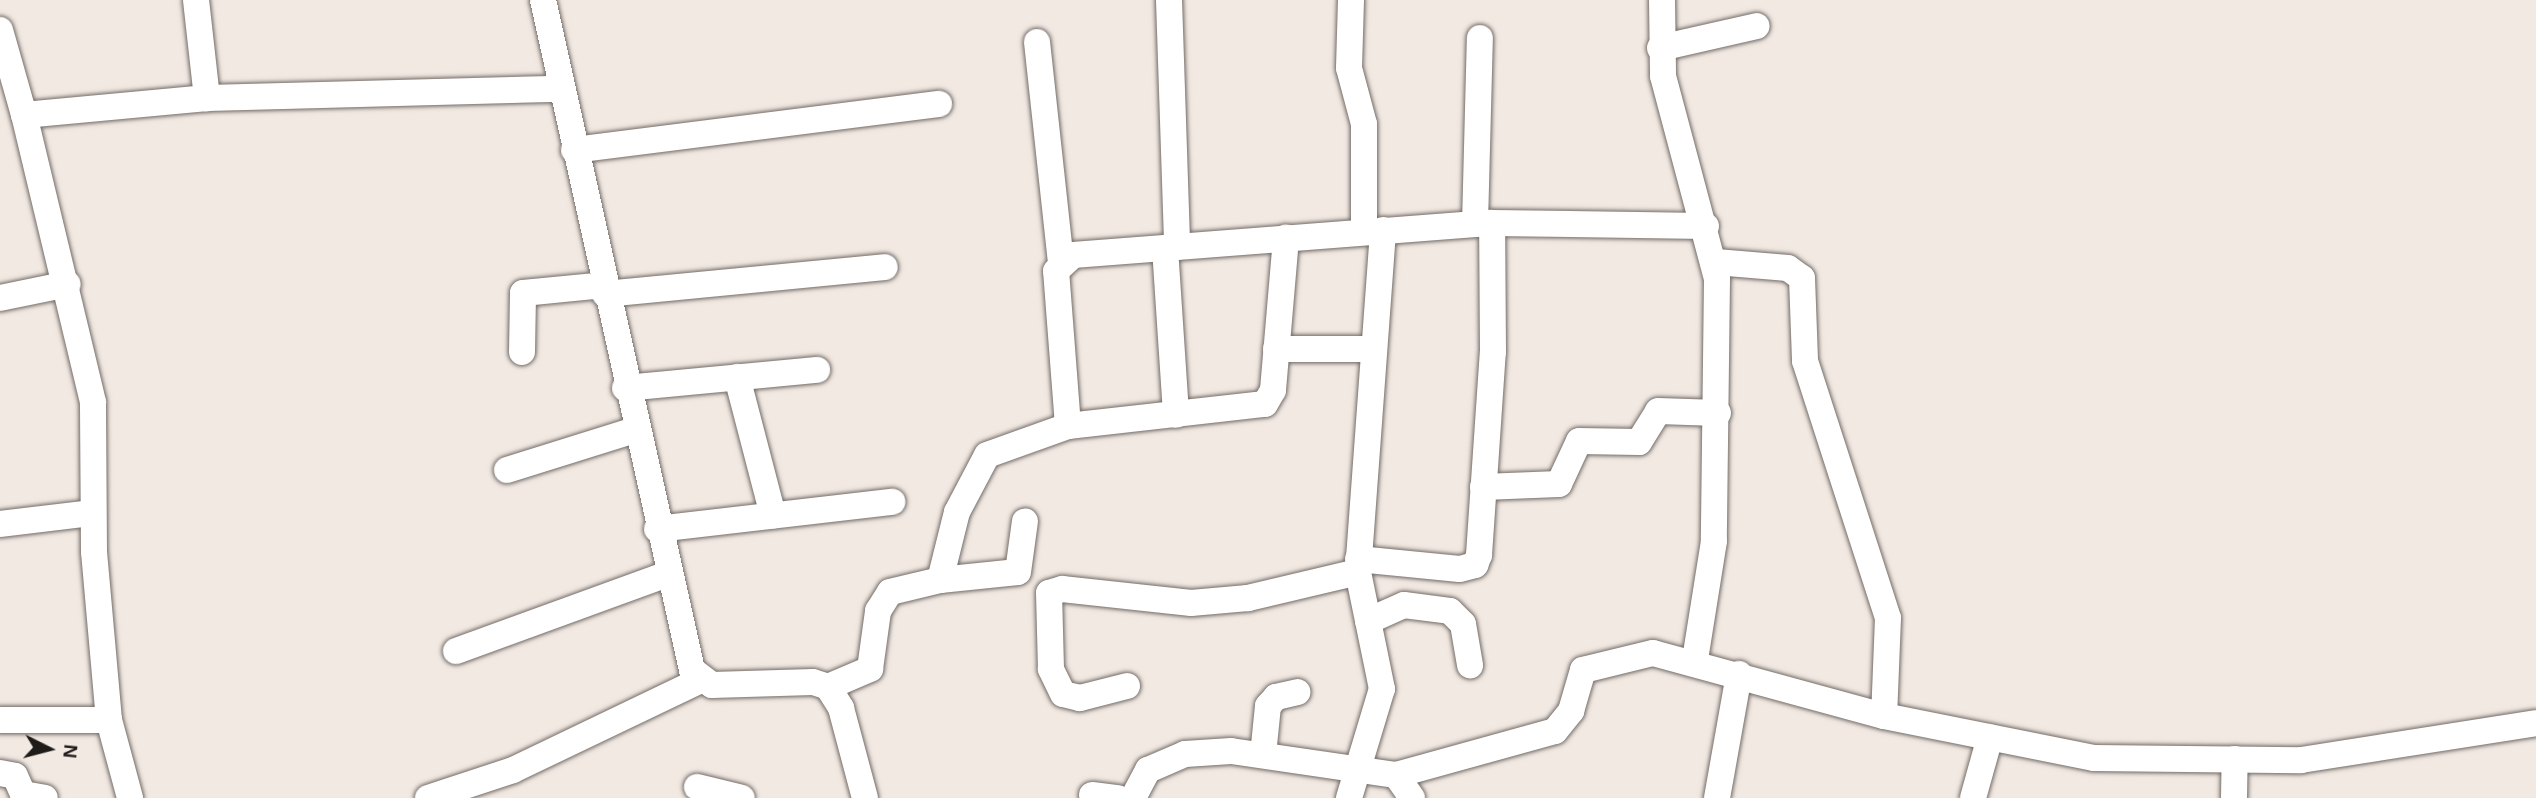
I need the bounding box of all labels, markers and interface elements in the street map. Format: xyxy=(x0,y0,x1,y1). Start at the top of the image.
north arrow xyxy=(14,714,84,784)
text: N xyxy=(59,743,82,759)

